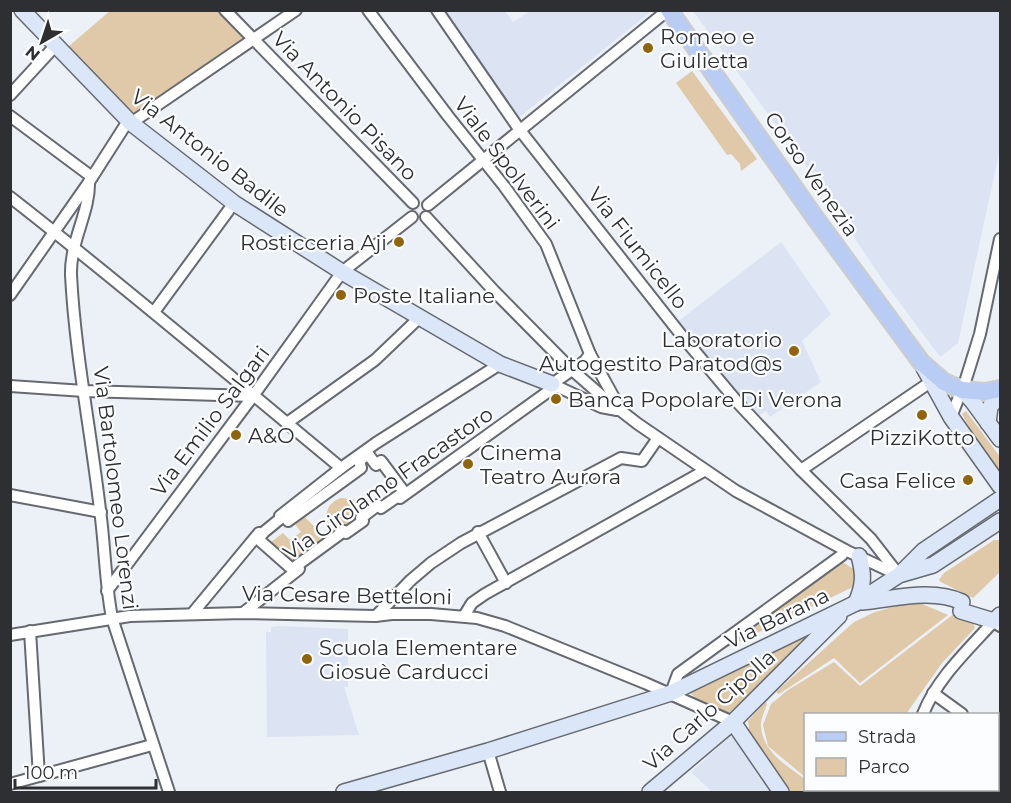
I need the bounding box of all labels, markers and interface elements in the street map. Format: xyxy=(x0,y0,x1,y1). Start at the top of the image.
north arrow xyxy=(12,12,72,72)
place label: Romeo e Giulietta xyxy=(660,24,755,73)
street label: Via Antonio Pisano xyxy=(267,26,423,186)
marker: Romeo e Giulietta xyxy=(641,41,655,55)
text: N xyxy=(22,42,44,65)
street label: Via Antonio Badile xyxy=(126,84,294,222)
street label: Viale Spolverini xyxy=(449,92,565,234)
street label: Corso Venezia xyxy=(760,107,864,241)
street label: Via Fiumicello xyxy=(583,182,693,314)
place label: Rosticceria Aji xyxy=(240,230,387,255)
marker: Rosticceria Aji xyxy=(392,235,406,249)
place label: Poste Italiane xyxy=(353,283,495,308)
marker: Poste Italiane xyxy=(334,288,348,302)
place label: Laboratorio Autogestito Paratod@s xyxy=(539,327,782,376)
street label: Via Emilio Salgari xyxy=(145,341,275,501)
marker: Laboratorio Autogestito Paratod@s xyxy=(787,344,801,358)
street label: Via Bartolomeo Lorenzi xyxy=(89,365,143,611)
place label: Banca Popolare Di Verona xyxy=(568,387,842,412)
marker: Banca Popolare Di Verona xyxy=(549,392,563,406)
street label: Via Girolamo Fracastoro xyxy=(278,401,498,565)
marker: PizziKotto xyxy=(915,408,929,422)
place label: A&O xyxy=(248,423,295,448)
place label: PizziKotto xyxy=(870,425,974,450)
marker: A&O xyxy=(229,428,243,442)
place label: Cinema Teatro Aurora xyxy=(480,440,621,489)
marker: Cinema Teatro Aurora xyxy=(461,457,475,471)
place label: Casa Felice xyxy=(840,468,956,493)
marker: Casa Felice xyxy=(961,473,975,487)
street label: Via Cesare Betteloni xyxy=(242,581,452,609)
street label: Via Barana xyxy=(721,582,833,654)
place label: Scuola Elementare Giosuè Carducci xyxy=(319,635,517,684)
street label: Via Carlo Cipolla xyxy=(638,644,780,776)
marker: Scuola Elementare Giosuè Carducci xyxy=(300,652,314,666)
legend xyxy=(804,713,999,791)
text: Strada xyxy=(858,726,916,748)
scale bar xyxy=(15,752,156,790)
text: Parco xyxy=(858,756,910,778)
text: 100 m xyxy=(24,762,78,784)

